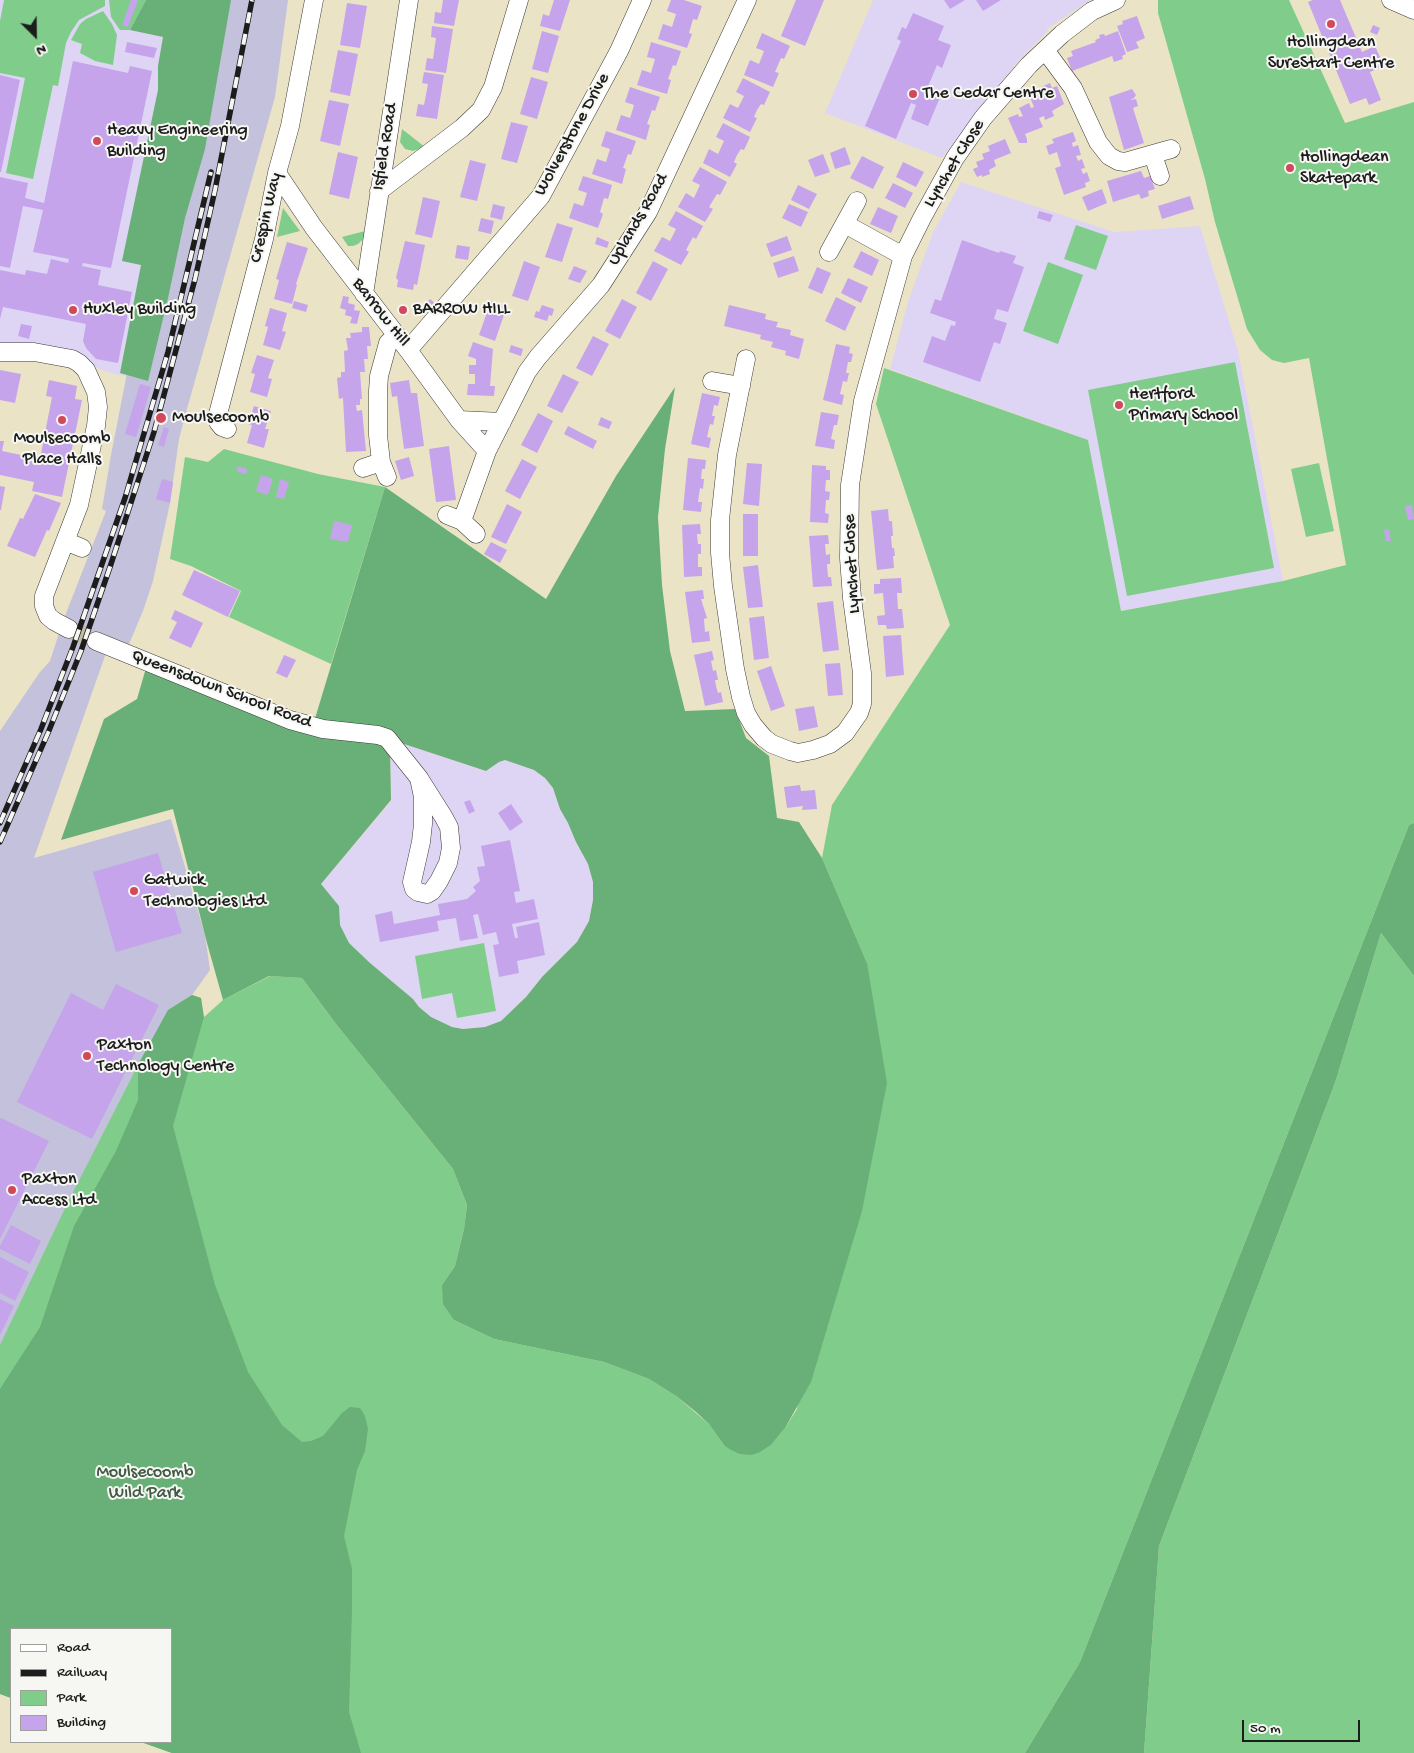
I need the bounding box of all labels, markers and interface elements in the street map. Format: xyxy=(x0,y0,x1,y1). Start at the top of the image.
north arrow xyxy=(10,10,60,60)
marker: Hollingdean SureStart Centre xyxy=(1325,18,1337,30)
place label: Hollingdean SureStart Centre xyxy=(1268,32,1394,74)
text: N xyxy=(34,40,49,59)
street label: Wolverstone Drive xyxy=(530,70,616,200)
place label: The Cedar Centre xyxy=(923,83,1054,105)
marker: The Cedar Centre xyxy=(907,88,919,100)
street label: Isfield Road xyxy=(368,102,404,192)
street label: Lynchet Close xyxy=(919,116,991,212)
place label: Heavy Engineering Building xyxy=(107,120,248,162)
marker: Heavy Engineering Building xyxy=(91,135,103,147)
place label: Hollingdean Skatepark xyxy=(1300,147,1389,190)
marker: Hollingdean Skatepark xyxy=(1284,162,1296,174)
street label: Uplands Road xyxy=(604,170,674,270)
street label: Crespin Way xyxy=(246,171,288,265)
street label: Barrow Hill xyxy=(346,274,414,352)
place label: Huxley Building xyxy=(83,299,196,321)
place label: BARROW HILL xyxy=(413,299,510,321)
marker: Huxley Building xyxy=(67,304,79,316)
marker: BARROW HILL xyxy=(397,304,409,316)
place label: Hertford Primary School xyxy=(1129,384,1238,426)
marker: Hertford Primary School xyxy=(1113,399,1125,411)
place label: Moulsecoomb xyxy=(172,407,269,429)
marker: Moulsecoomb xyxy=(154,411,168,425)
marker: Moulsecoomb Place Halls xyxy=(56,414,68,426)
place label: Moulsecoomb Place Halls xyxy=(13,428,111,470)
street label: Lynchet Close xyxy=(840,514,866,614)
street label: Queensdown School Road xyxy=(128,646,314,734)
place label: Gatwick Technologies Ltd xyxy=(144,870,266,912)
marker: Gatwick Technologies Ltd xyxy=(128,885,140,897)
place label: Paxton Technology Centre xyxy=(97,1035,234,1078)
marker: Paxton Technology Centre xyxy=(81,1050,93,1062)
place label: Paxton Access Ltd xyxy=(22,1169,96,1212)
marker: Paxton Access Ltd xyxy=(6,1184,18,1196)
park label: Moulsecoomb Wild Park xyxy=(96,1462,194,1505)
legend xyxy=(10,1628,172,1743)
text: Road xyxy=(57,1639,90,1657)
text: Railway xyxy=(57,1664,107,1682)
text: Park xyxy=(57,1689,86,1707)
scale bar xyxy=(1244,1710,1362,1742)
text: Building xyxy=(57,1714,106,1732)
text: 50 m xyxy=(1250,1720,1281,1738)

